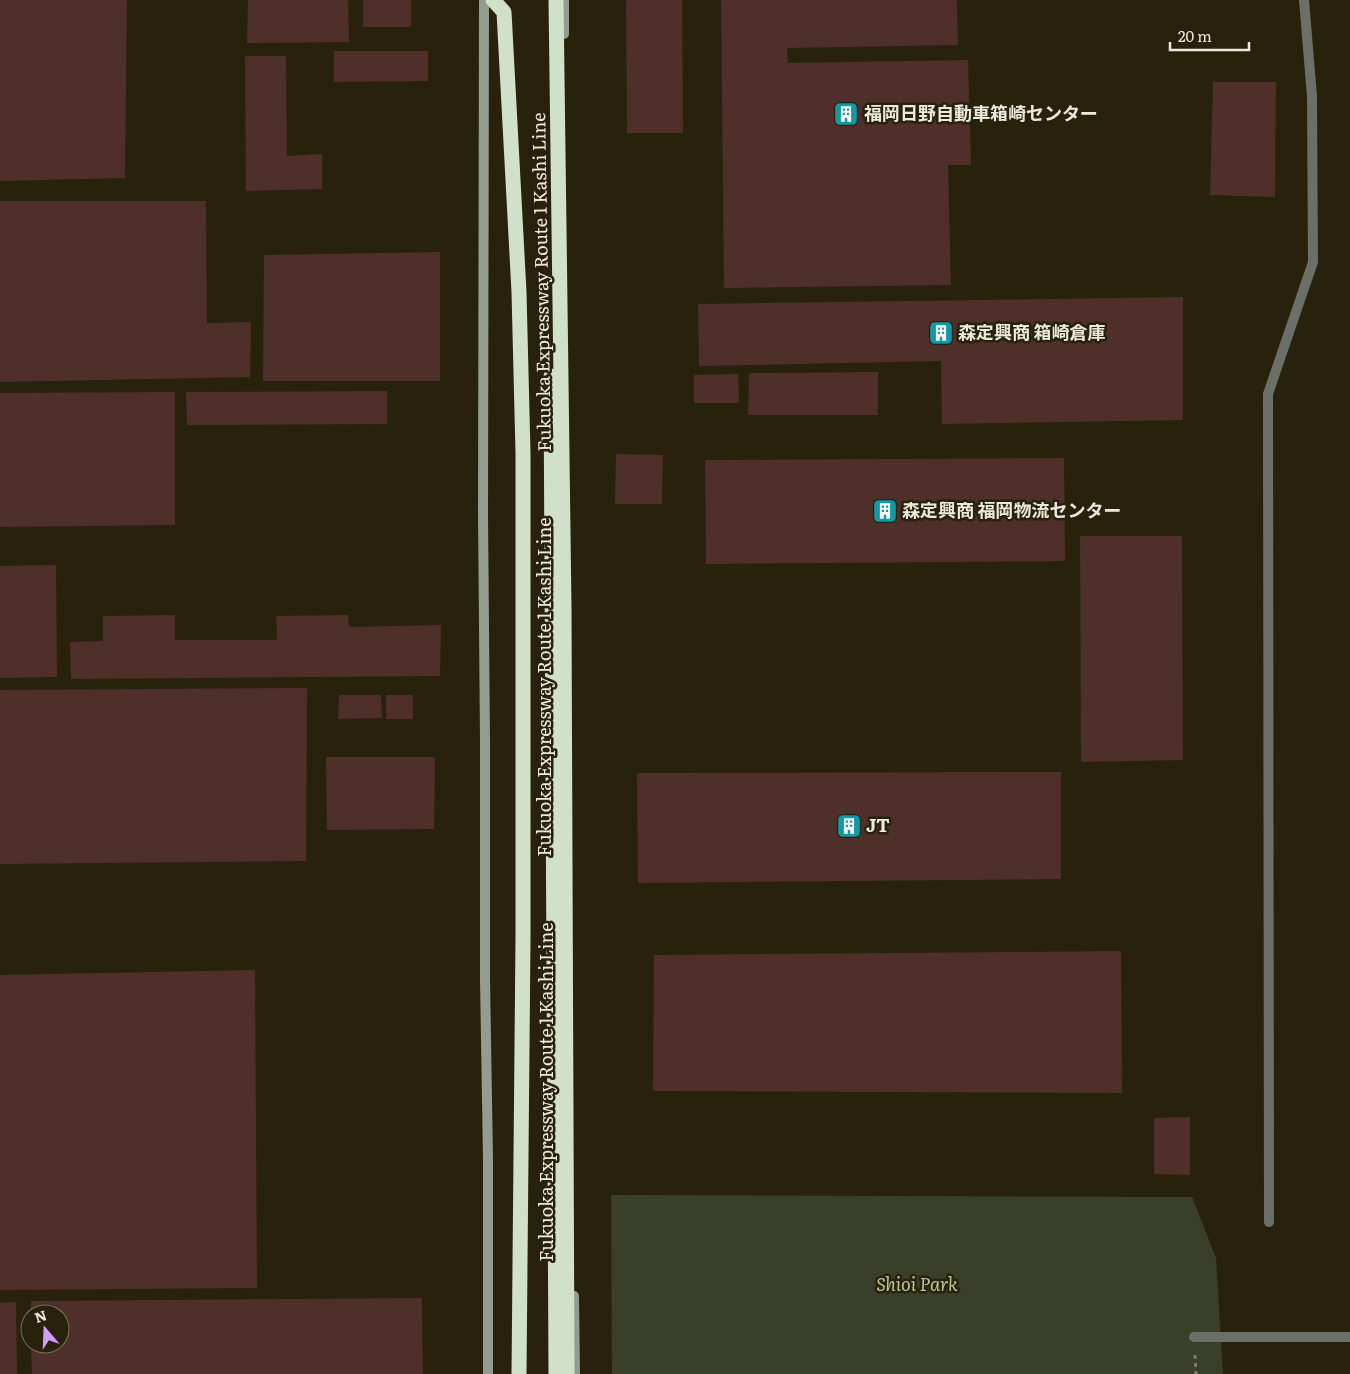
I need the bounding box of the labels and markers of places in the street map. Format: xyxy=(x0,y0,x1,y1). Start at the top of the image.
place label: 福岡日野自動車箱崎センター xyxy=(864,99,1098,126)
building icon: 福岡日野自動車箱崎センター xyxy=(833,101,859,127)
place label: 森定興商 箱崎倉庫 xyxy=(958,318,1106,345)
building icon: 森定興商 箱崎倉庫 xyxy=(928,320,954,346)
place label: 森定興商 福岡物流センター xyxy=(902,496,1122,523)
building icon: 森定興商 福岡物流センター xyxy=(872,498,898,524)
place label: JT xyxy=(866,811,890,838)
building icon: JT xyxy=(836,813,862,839)

